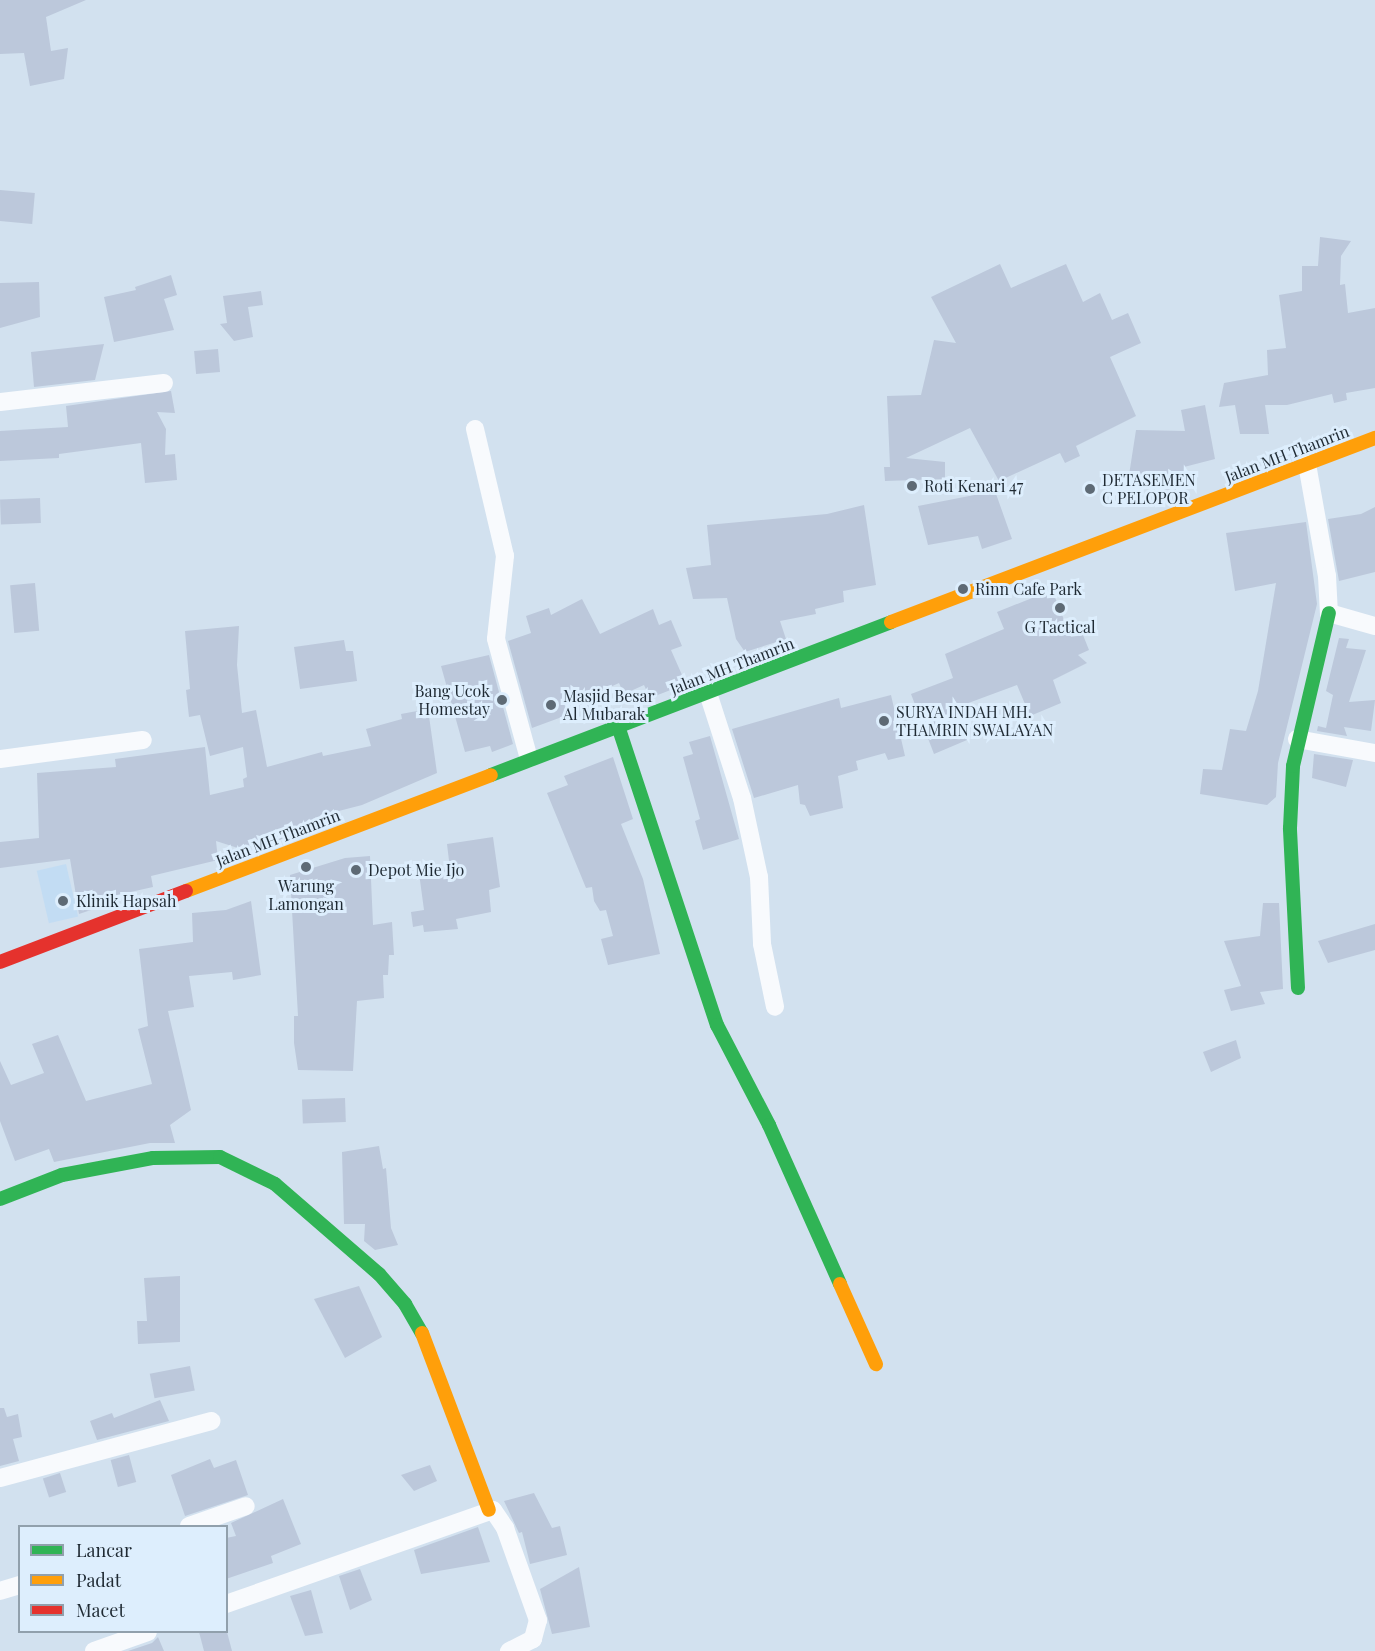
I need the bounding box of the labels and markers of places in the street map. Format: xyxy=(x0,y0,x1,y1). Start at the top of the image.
place label: DETASEMEN C PELOPOR xyxy=(1102,470,1196,508)
place label: Roti Kenari 47 xyxy=(924,476,1024,496)
marker: Roti Kenari 47 xyxy=(905,479,919,493)
marker: DETASEMEN C PELOPOR xyxy=(1083,482,1097,496)
place label: Rinn Cafe Park xyxy=(975,579,1082,599)
marker: Rinn Cafe Park xyxy=(956,582,970,596)
marker: G Tactical xyxy=(1053,601,1067,615)
place label: G Tactical xyxy=(1024,617,1096,637)
place label: Bang Ucok Homestay xyxy=(415,681,490,719)
place label: Masjid Besar Al Mubarak xyxy=(563,686,655,724)
marker: Bang Ucok Homestay xyxy=(495,693,509,707)
marker: Masjid Besar Al Mubarak xyxy=(544,698,558,712)
place label: SURYA INDAH MH. THAMRIN SWALAYAN xyxy=(896,702,1053,740)
marker: SURYA INDAH MH. THAMRIN SWALAYAN xyxy=(877,714,891,728)
marker: Warung Lamongan xyxy=(299,860,313,874)
place label: Depot Mie Ijo xyxy=(368,860,465,880)
marker: Depot Mie Ijo xyxy=(349,863,363,877)
place label: Warung Lamongan xyxy=(268,876,344,914)
place label: Klinik Hapsah xyxy=(76,891,177,911)
marker: Klinik Hapsah xyxy=(54,892,72,910)

